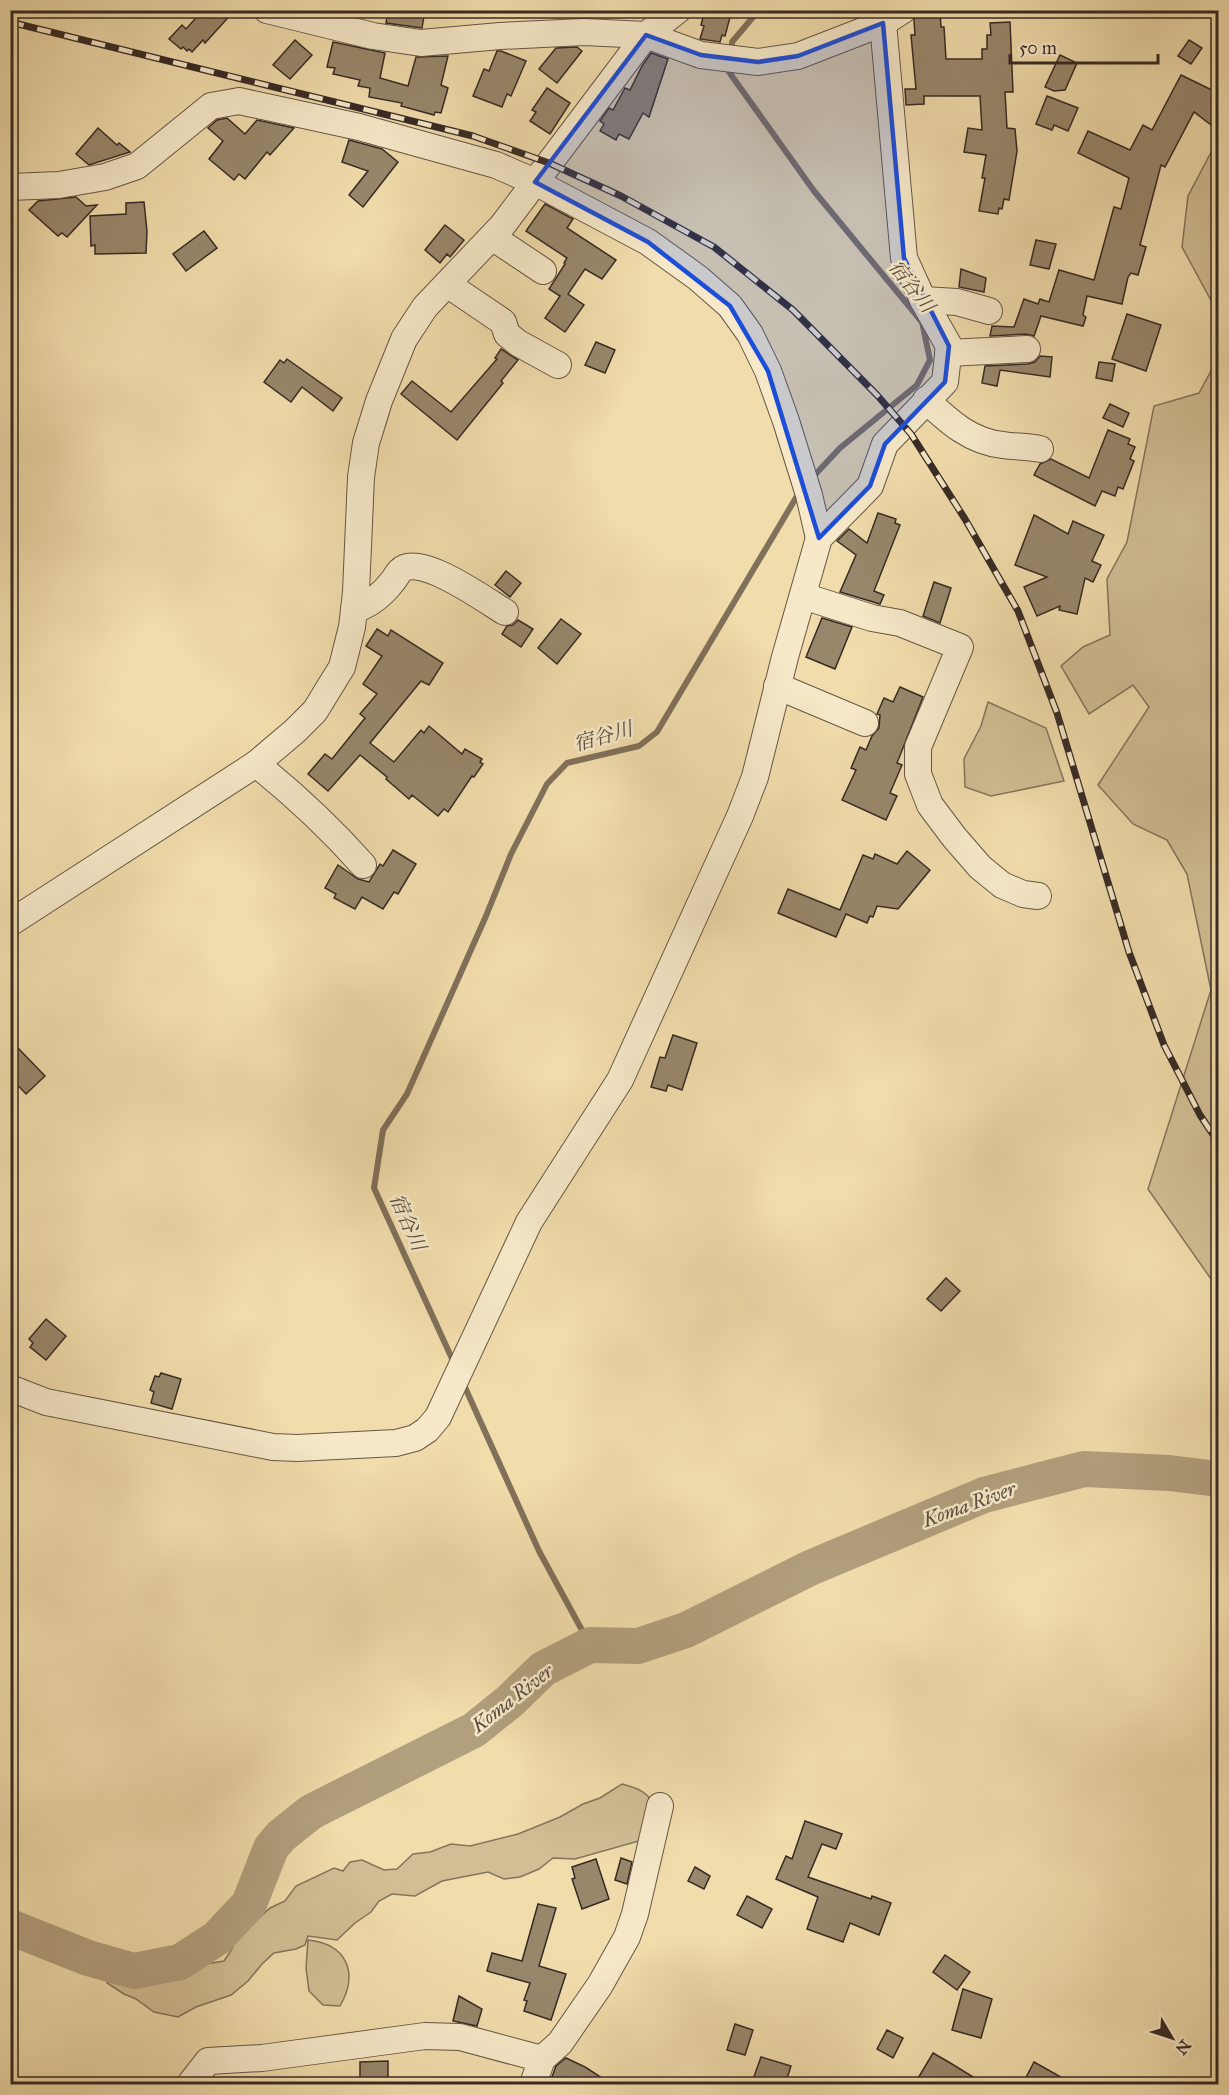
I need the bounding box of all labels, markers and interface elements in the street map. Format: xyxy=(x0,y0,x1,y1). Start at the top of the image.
scale bar xyxy=(1010,27,1158,65)
text: 50 m xyxy=(1019,37,1057,59)
water label: 宿谷川 xyxy=(884,255,941,319)
water label: 宿谷川 xyxy=(571,716,637,756)
water label: 宿谷川 xyxy=(385,1190,432,1256)
water label: Koma River xyxy=(918,1476,1020,1532)
water label: Koma River xyxy=(465,1658,559,1738)
north arrow xyxy=(1142,2008,1202,2068)
text: N xyxy=(1171,2036,1195,2059)

